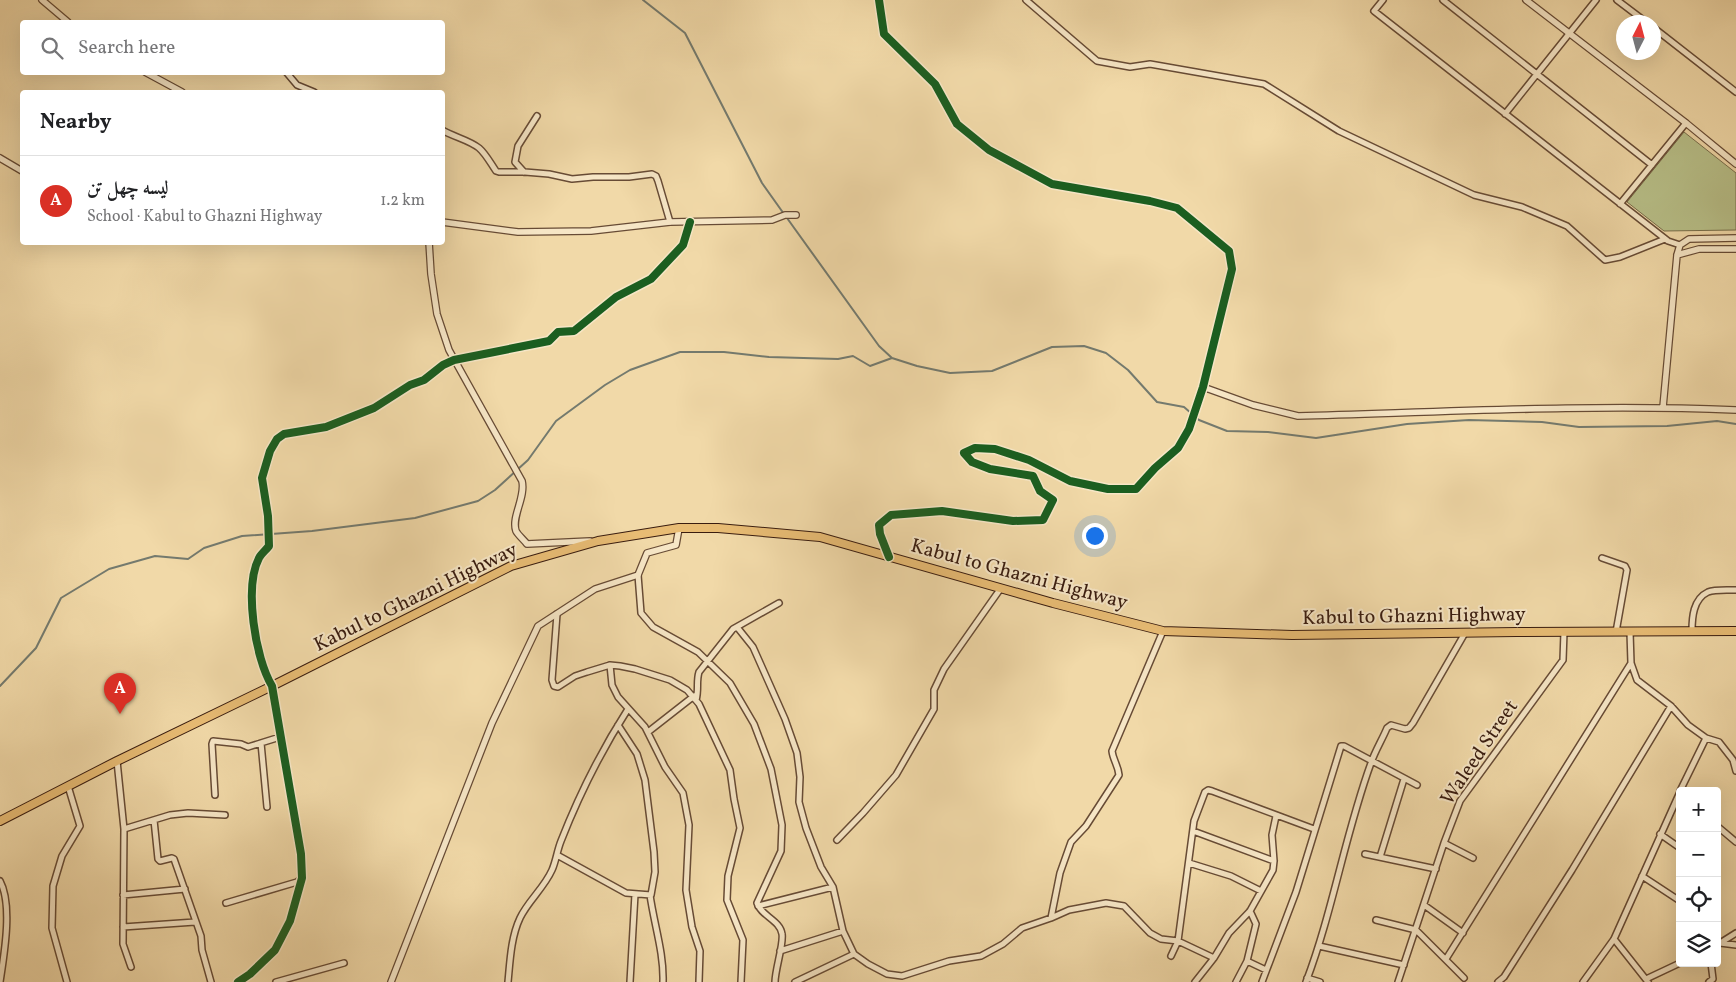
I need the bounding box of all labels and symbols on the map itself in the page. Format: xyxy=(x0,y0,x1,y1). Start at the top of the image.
north arrow xyxy=(1616,15,1661,60)
your location xyxy=(1082,523,1108,549)
street label: Kabul to Ghazni Highway xyxy=(907,533,1131,618)
street label: Kabul to Ghazni Highway xyxy=(309,536,523,660)
street label: Kabul to Ghazni Highway xyxy=(1302,601,1526,633)
pin: A xyxy=(104,673,136,714)
street label: Waleed Street xyxy=(1434,695,1526,811)

